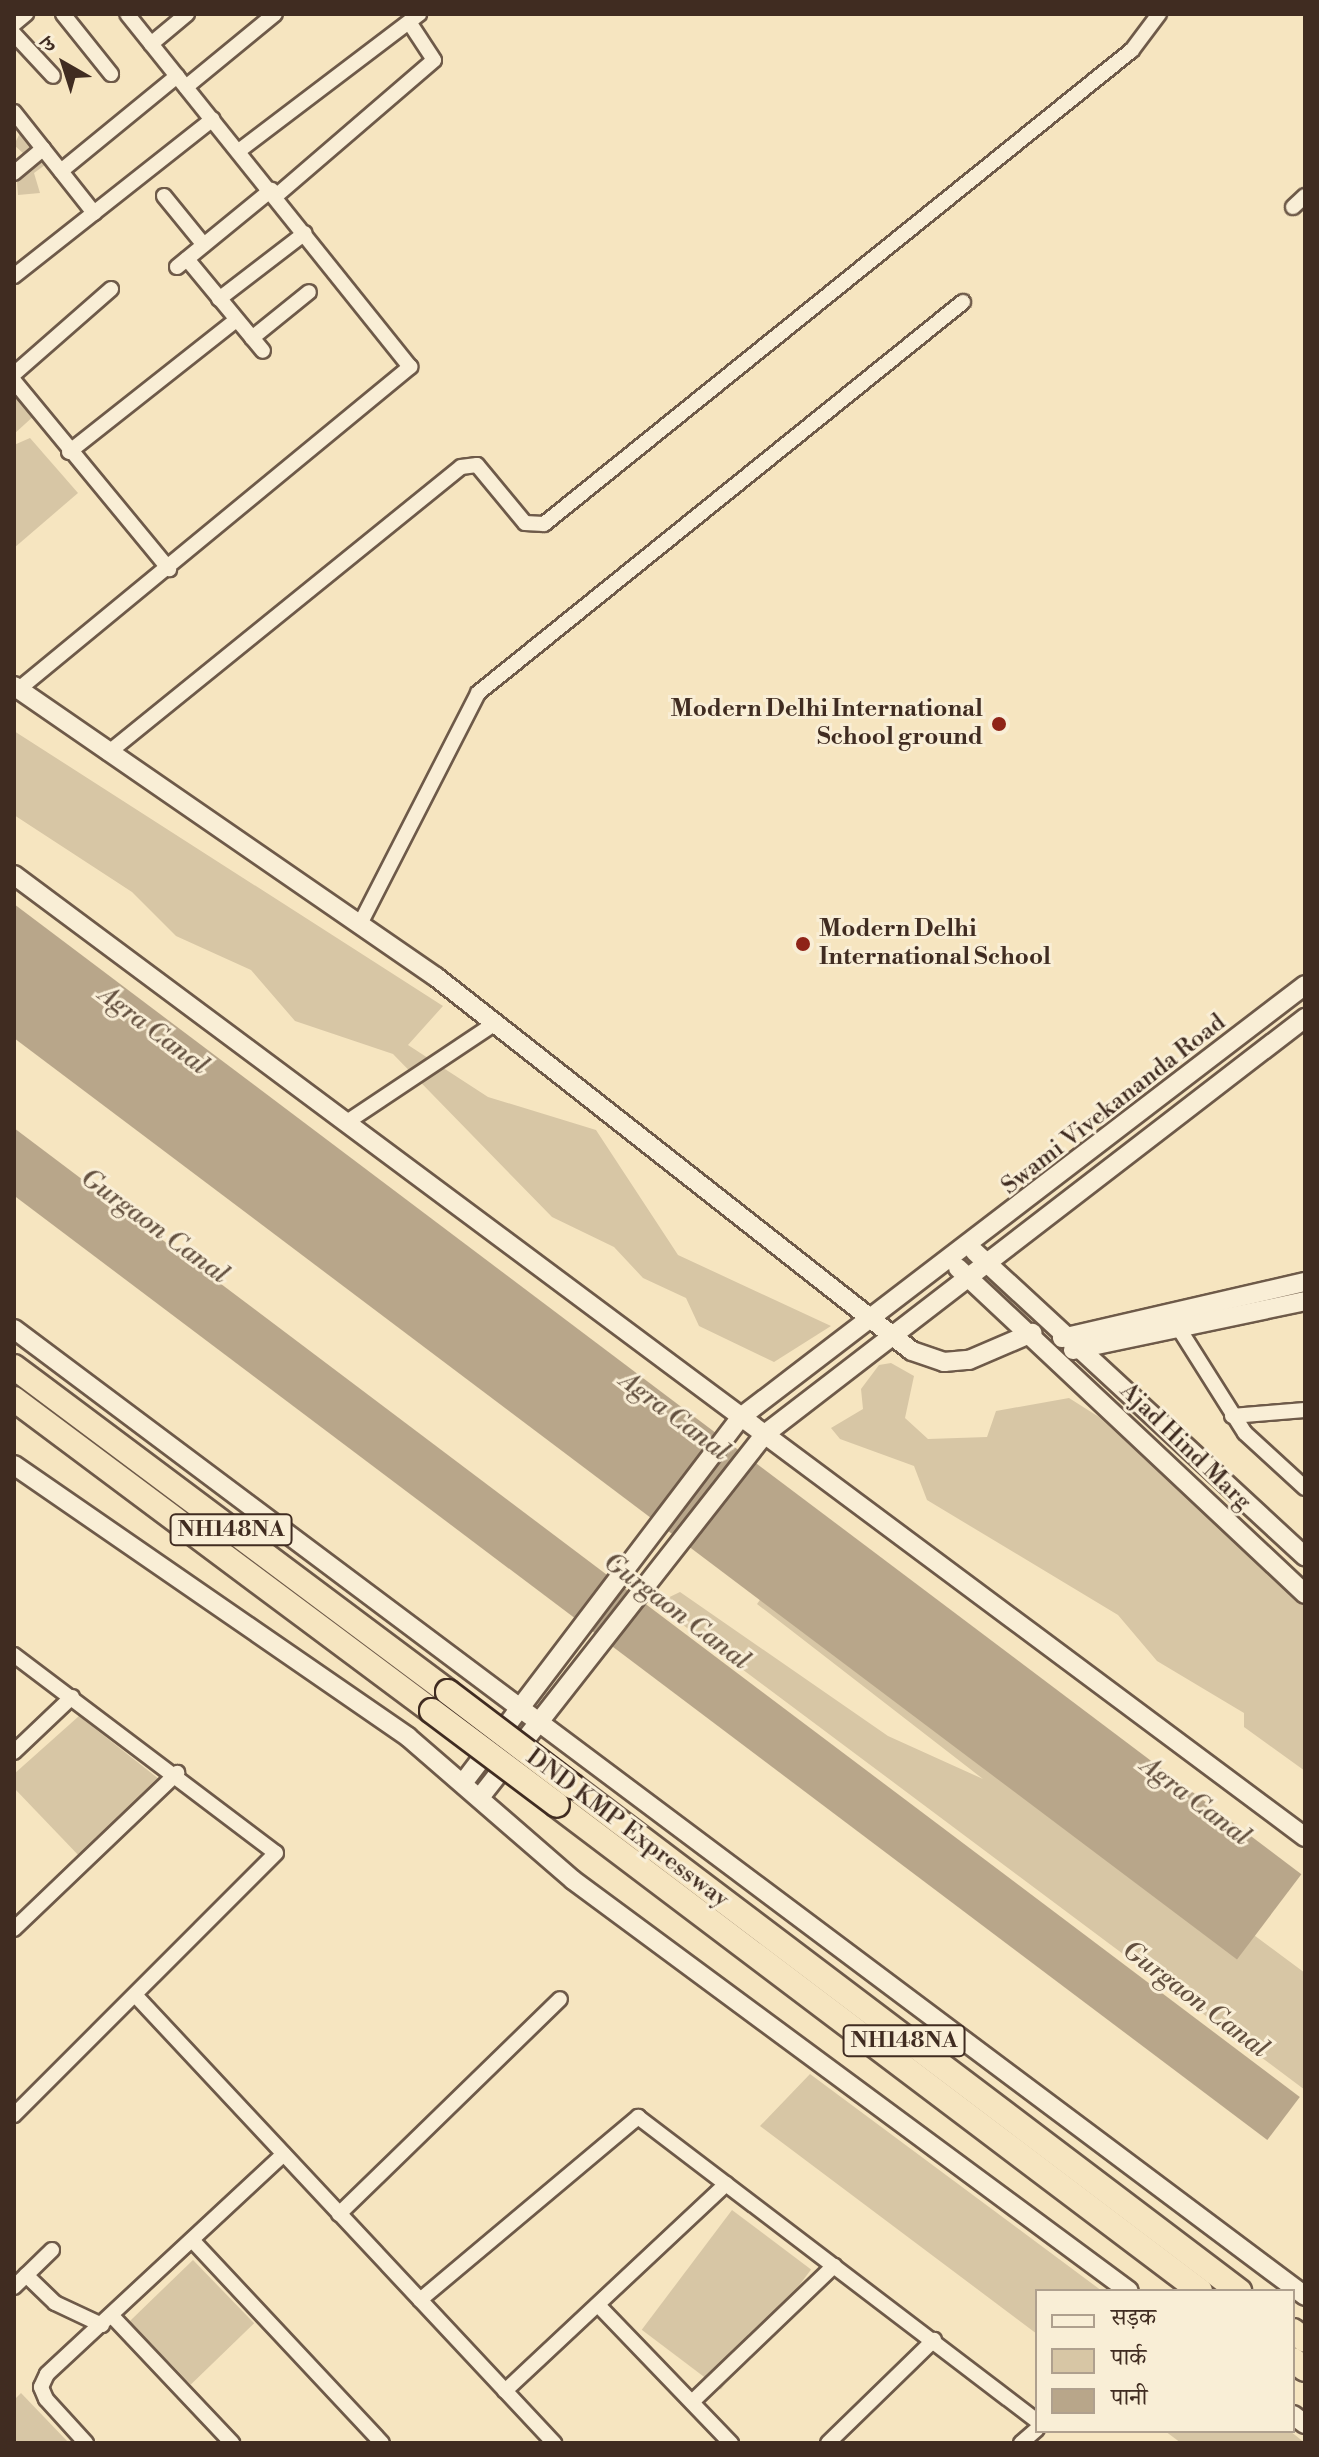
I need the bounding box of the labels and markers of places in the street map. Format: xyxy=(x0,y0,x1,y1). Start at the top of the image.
place label: Modern Delhi International School ground xyxy=(670,696,983,752)
marker: Modern Delhi International School ground xyxy=(990,715,1008,733)
place label: Modern Delhi International School xyxy=(819,916,1051,972)
marker: Modern Delhi International School xyxy=(794,935,812,953)

